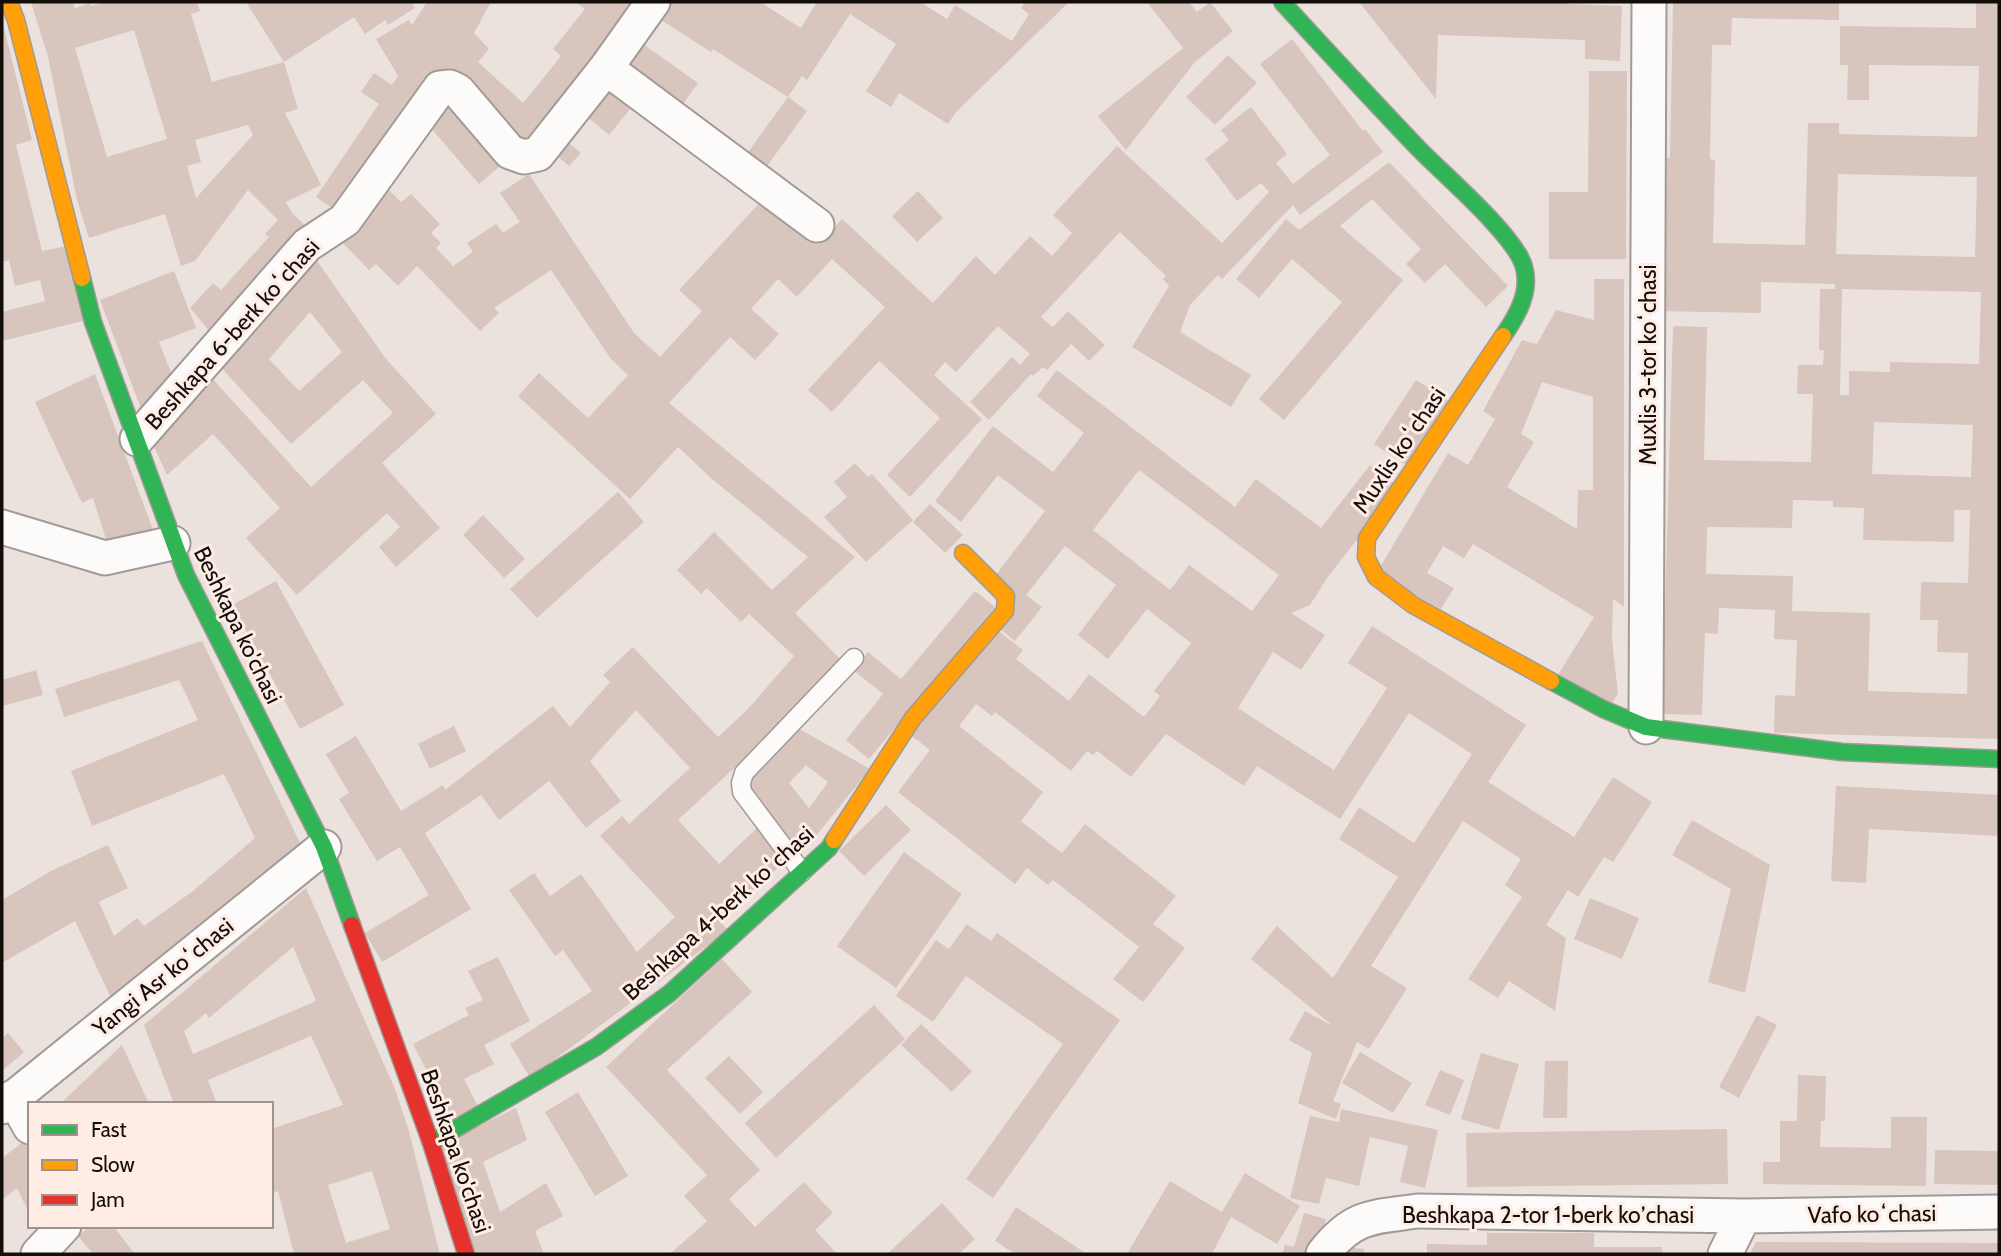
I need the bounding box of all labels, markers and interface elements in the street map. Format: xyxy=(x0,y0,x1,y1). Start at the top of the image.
street label: Beshkapa 6-berk koʻchasi xyxy=(139,233,325,435)
street label: Muxlis 3-tor koʻchasi xyxy=(1634,265,1662,465)
street label: Muxlis koʻchasi xyxy=(1347,382,1451,518)
street label: Beshkapa ko'chasi xyxy=(188,542,288,708)
street label: Beshkapa 4-berk koʻchasi xyxy=(617,820,819,1006)
street label: Yangi Asr koʻchasi xyxy=(86,912,239,1043)
street label: Beshkapa ko'chasi xyxy=(415,1065,497,1237)
legend xyxy=(28,1102,273,1228)
text: Fast xyxy=(91,1117,127,1142)
text: Slow xyxy=(91,1152,135,1177)
text: Jam xyxy=(90,1187,125,1212)
street label: Vafo koʻchasi xyxy=(1807,1199,1937,1229)
street label: Beshkapa 2-tor 1-berk koʼchasi xyxy=(1402,1201,1694,1229)

